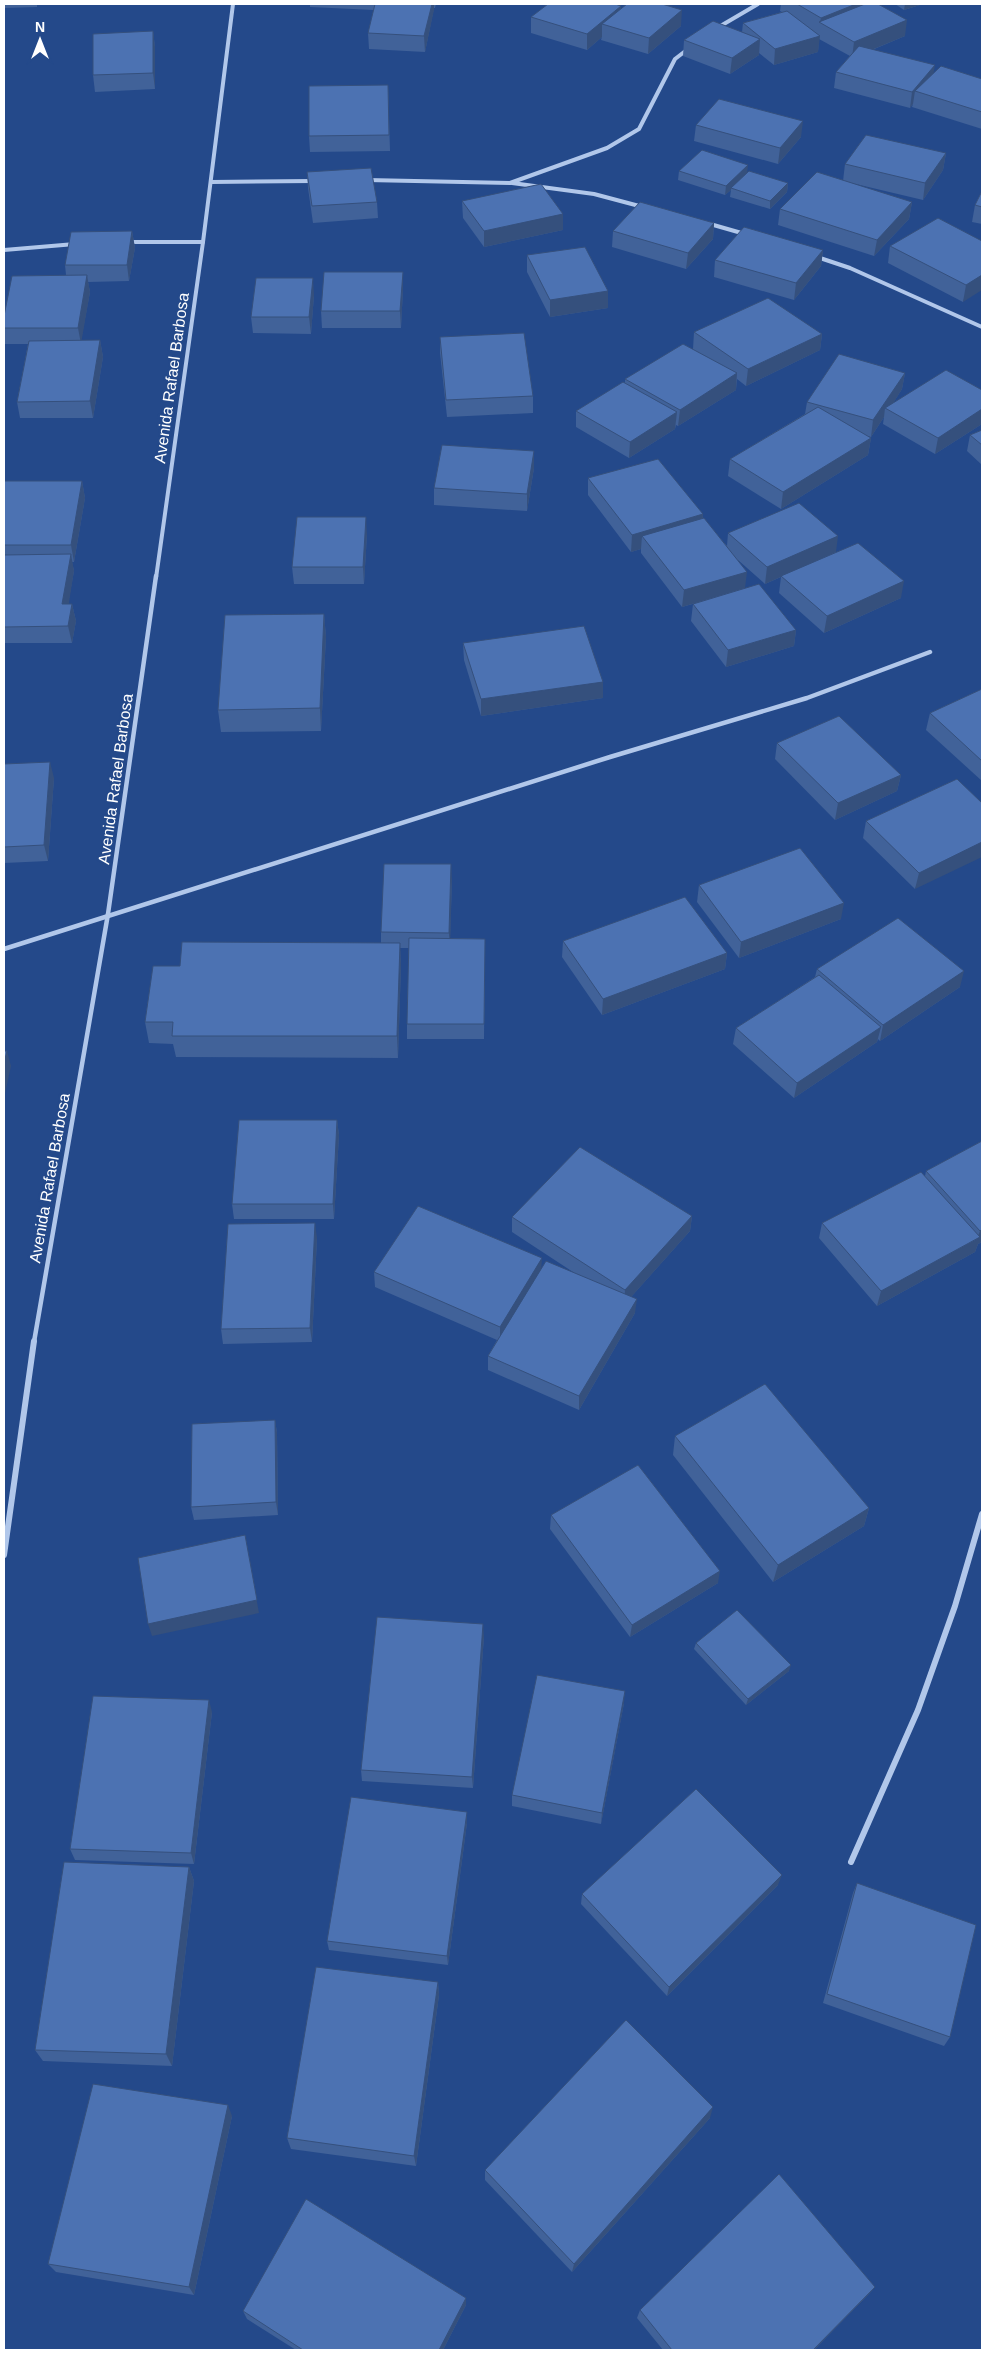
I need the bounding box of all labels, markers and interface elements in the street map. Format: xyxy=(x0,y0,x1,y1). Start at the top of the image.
north arrow xyxy=(15,15,65,65)
text: N xyxy=(35,19,45,35)
street label: Avenida Rafael Barbosa xyxy=(151,291,192,465)
street label: Avenida Rafael Barbosa xyxy=(95,692,136,866)
street label: Avenida Rafael Barbosa xyxy=(26,1092,73,1264)

